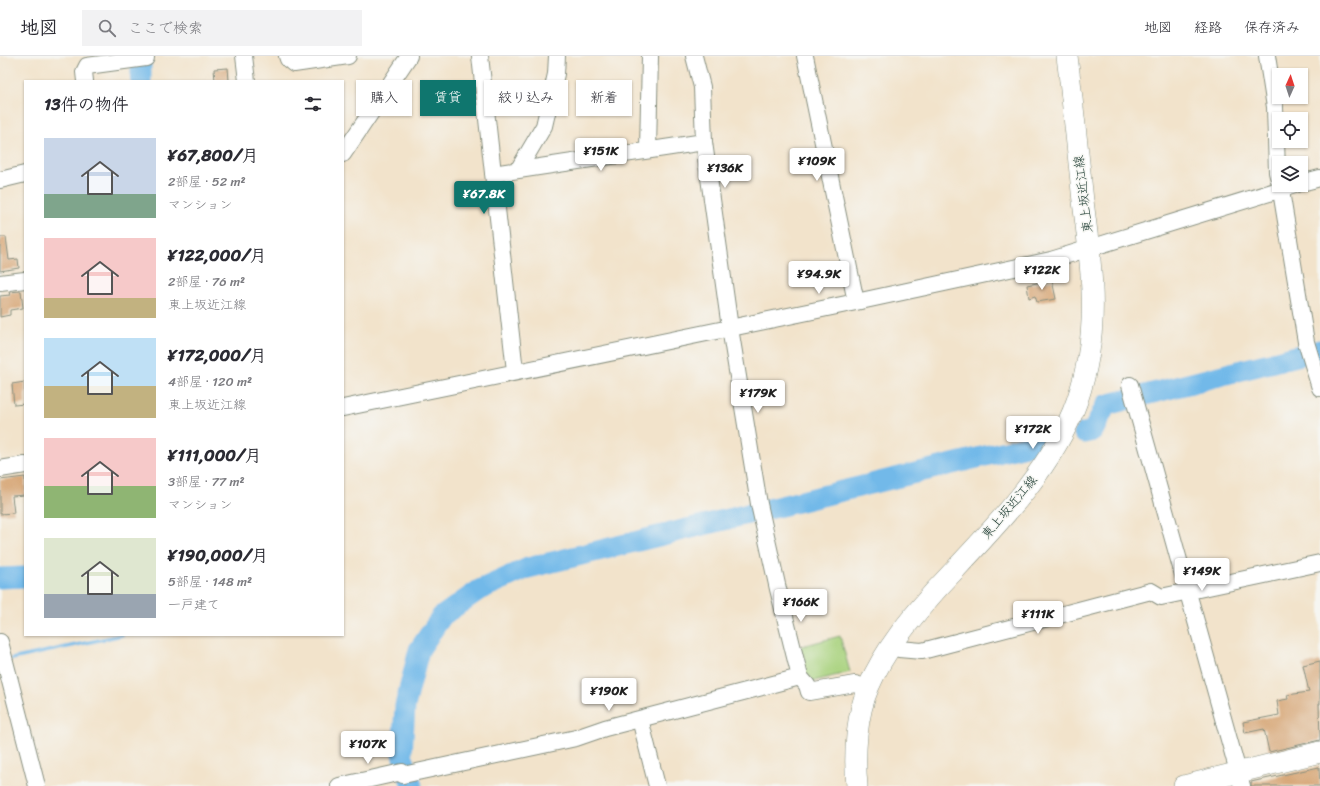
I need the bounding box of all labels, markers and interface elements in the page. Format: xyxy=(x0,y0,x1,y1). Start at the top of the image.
search box xyxy=(82,10,362,46)
text: 地図 xyxy=(20,11,58,44)
text: ここで検索 xyxy=(128,15,203,41)
text: 地図 xyxy=(1144,15,1172,40)
text: 経路 xyxy=(1194,15,1222,40)
text: 保存済み xyxy=(1244,15,1300,40)
icon: search xyxy=(96,17,118,39)
north arrow xyxy=(1272,68,1308,104)
map controls xyxy=(1272,68,1308,192)
chip: 購入 xyxy=(356,80,412,116)
chip: 賃貸 xyxy=(420,80,476,116)
chip: 絞り込み xyxy=(484,80,568,116)
chip: 新着 xyxy=(576,80,632,116)
text: 13件の物件 xyxy=(44,89,129,119)
icon: filters xyxy=(302,93,324,115)
button: locate xyxy=(1272,112,1308,148)
pin: ¥151K xyxy=(573,138,629,172)
text: ¥151K xyxy=(584,139,618,162)
text: ¥67,800/月 xyxy=(168,140,259,170)
pin: ¥109K xyxy=(789,148,845,182)
text: ¥109K xyxy=(799,149,835,172)
street label: 東上坂近江線 xyxy=(1067,153,1099,234)
icon: home xyxy=(76,154,124,202)
pin: ¥136K xyxy=(697,155,753,189)
text: ¥136K xyxy=(707,156,743,179)
button: layers xyxy=(1272,156,1308,192)
text: 2部屋 · 52 m² xyxy=(168,170,246,193)
pin: ¥67.8K xyxy=(451,181,517,215)
text: ¥67.8K xyxy=(463,182,505,205)
text: マンション xyxy=(168,193,232,216)
text: ¥122,000/月 xyxy=(168,240,267,270)
icon: home xyxy=(76,254,124,302)
pin: ¥122K xyxy=(1014,257,1070,291)
text: ¥122K xyxy=(1024,258,1060,281)
pin: ¥94.9K xyxy=(786,261,852,295)
text: ¥94.9K xyxy=(797,262,841,285)
text: 2部屋 · 76 m² xyxy=(168,270,245,293)
text: 東上坂近江線 xyxy=(168,293,246,316)
text: ¥172,000/月 xyxy=(168,340,266,370)
icon: home xyxy=(76,354,124,402)
text: 4部屋 · 120 m² xyxy=(168,370,252,393)
pin: ¥179K xyxy=(730,380,786,414)
text: ¥179K xyxy=(740,381,776,404)
text: 東上坂近江線 xyxy=(168,393,246,416)
pin: ¥172K xyxy=(1005,416,1061,450)
text: ¥172K xyxy=(1015,417,1051,440)
text: ¥111,000/月 xyxy=(168,440,262,470)
icon: home xyxy=(76,454,124,502)
street label: 東上坂近江線 xyxy=(975,469,1044,544)
text: 3部屋 · 77 m² xyxy=(168,470,245,493)
text: マンション xyxy=(168,493,232,516)
text: ¥190,000/月 xyxy=(168,540,268,570)
icon: home xyxy=(76,554,124,602)
pin: ¥149K xyxy=(1174,558,1230,592)
text: ¥149K xyxy=(1184,559,1220,582)
text: 5部屋 · 148 m² xyxy=(168,570,252,593)
pin: ¥166K xyxy=(773,589,829,623)
text: ¥166K xyxy=(783,590,819,613)
text: 一戸建て xyxy=(168,593,220,616)
pin: ¥111K xyxy=(1010,601,1066,635)
text: ¥111K xyxy=(1022,602,1054,625)
pin: ¥190K xyxy=(581,678,637,712)
text: ¥190K xyxy=(591,679,627,702)
pin: ¥107K xyxy=(340,731,396,765)
text: ¥107K xyxy=(350,732,386,755)

